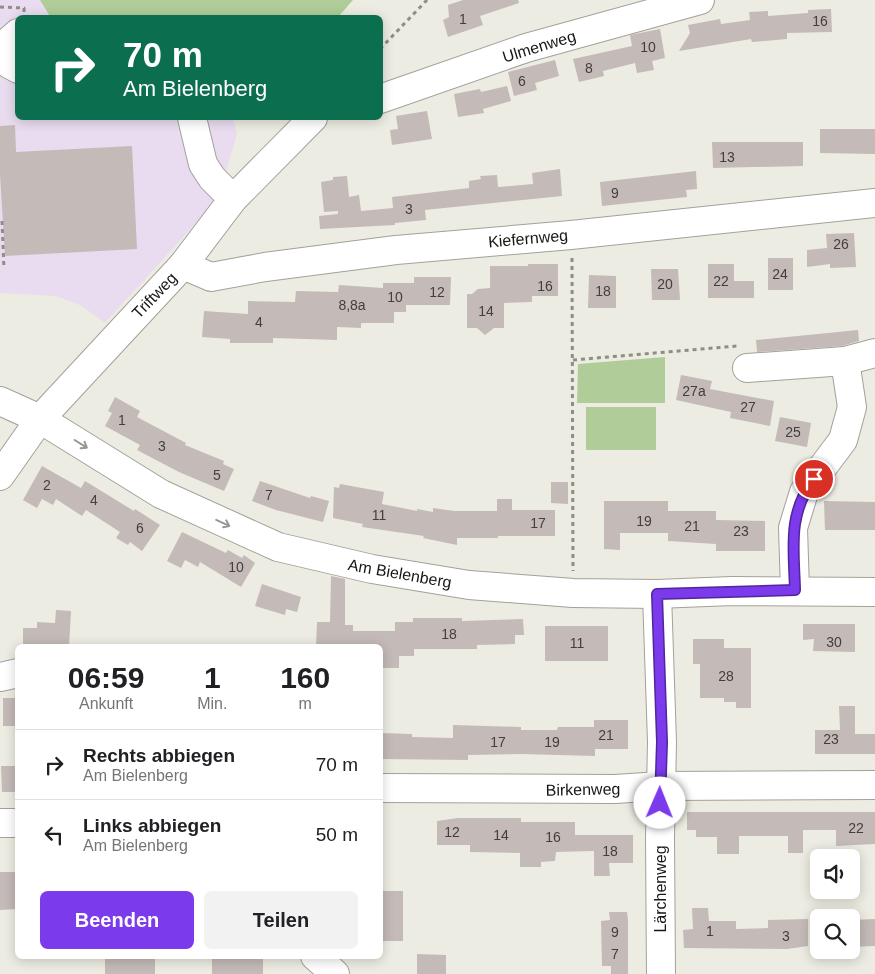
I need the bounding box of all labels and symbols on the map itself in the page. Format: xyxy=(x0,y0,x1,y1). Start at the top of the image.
house number: 1 xyxy=(459,11,467,27)
house number: 16 xyxy=(812,13,828,29)
street label: Ulmenweg xyxy=(501,27,578,66)
house number: 10 xyxy=(640,39,656,55)
house number: 8 xyxy=(585,60,593,76)
house number: 6 xyxy=(518,73,526,89)
house number: 13 xyxy=(719,149,735,165)
house number: 9 xyxy=(611,185,619,201)
house number: 3 xyxy=(405,201,413,217)
street label: Kiefernweg xyxy=(487,227,569,250)
house number: 26 xyxy=(833,236,849,252)
house number: 24 xyxy=(772,266,788,282)
street label: Triftweg xyxy=(129,269,180,322)
house number: 22 xyxy=(713,273,729,289)
house number: 20 xyxy=(657,276,673,292)
house number: 16 xyxy=(537,278,553,294)
house number: 18 xyxy=(595,283,611,299)
house number: 12 xyxy=(429,284,445,300)
house number: 10 xyxy=(387,289,403,305)
house number: 8,8a xyxy=(338,297,366,313)
house number: 14 xyxy=(478,303,494,319)
house number: 4 xyxy=(255,314,263,330)
house number: 27a xyxy=(682,383,706,399)
house number: 27 xyxy=(740,399,756,415)
house number: 1 xyxy=(118,412,126,428)
house number: 25 xyxy=(785,424,801,440)
house number: 3 xyxy=(158,438,166,454)
one-way arrow xyxy=(74,440,88,450)
pin xyxy=(793,458,835,500)
house number: 5 xyxy=(213,467,221,483)
house number: 2 xyxy=(43,477,51,493)
house number: 7 xyxy=(265,487,273,503)
house number: 4 xyxy=(90,492,98,508)
house number: 11 xyxy=(372,507,386,523)
house number: 19 xyxy=(636,513,652,529)
house number: 17 xyxy=(530,515,546,531)
one-way arrow xyxy=(216,518,231,528)
house number: 21 xyxy=(684,518,700,534)
house number: 6 xyxy=(136,520,144,536)
house number: 23 xyxy=(733,523,749,539)
street label: Am Bielenberg xyxy=(347,556,453,591)
house number: 10 xyxy=(228,559,244,575)
house number: 18 xyxy=(441,626,457,642)
house number: 30 xyxy=(826,634,842,650)
house number: 11 xyxy=(570,635,584,651)
house number: 28 xyxy=(718,668,734,684)
house number: 21 xyxy=(598,727,614,743)
house number: 23 xyxy=(823,731,839,747)
house number: 17 xyxy=(490,734,506,750)
house number: 19 xyxy=(544,734,560,750)
position arrow xyxy=(633,776,685,828)
street label: Birkenweg xyxy=(546,780,621,799)
house number: 22 xyxy=(848,820,864,836)
house number: 12 xyxy=(444,824,460,840)
house number: 14 xyxy=(493,827,509,843)
house number: 16 xyxy=(545,829,561,845)
house number: 18 xyxy=(602,843,618,859)
street label: Lärchenweg xyxy=(652,845,669,933)
house number: 1 xyxy=(706,923,714,939)
house number: 9 xyxy=(611,924,619,940)
house number: 3 xyxy=(782,928,790,944)
house number: 7 xyxy=(611,946,619,962)

